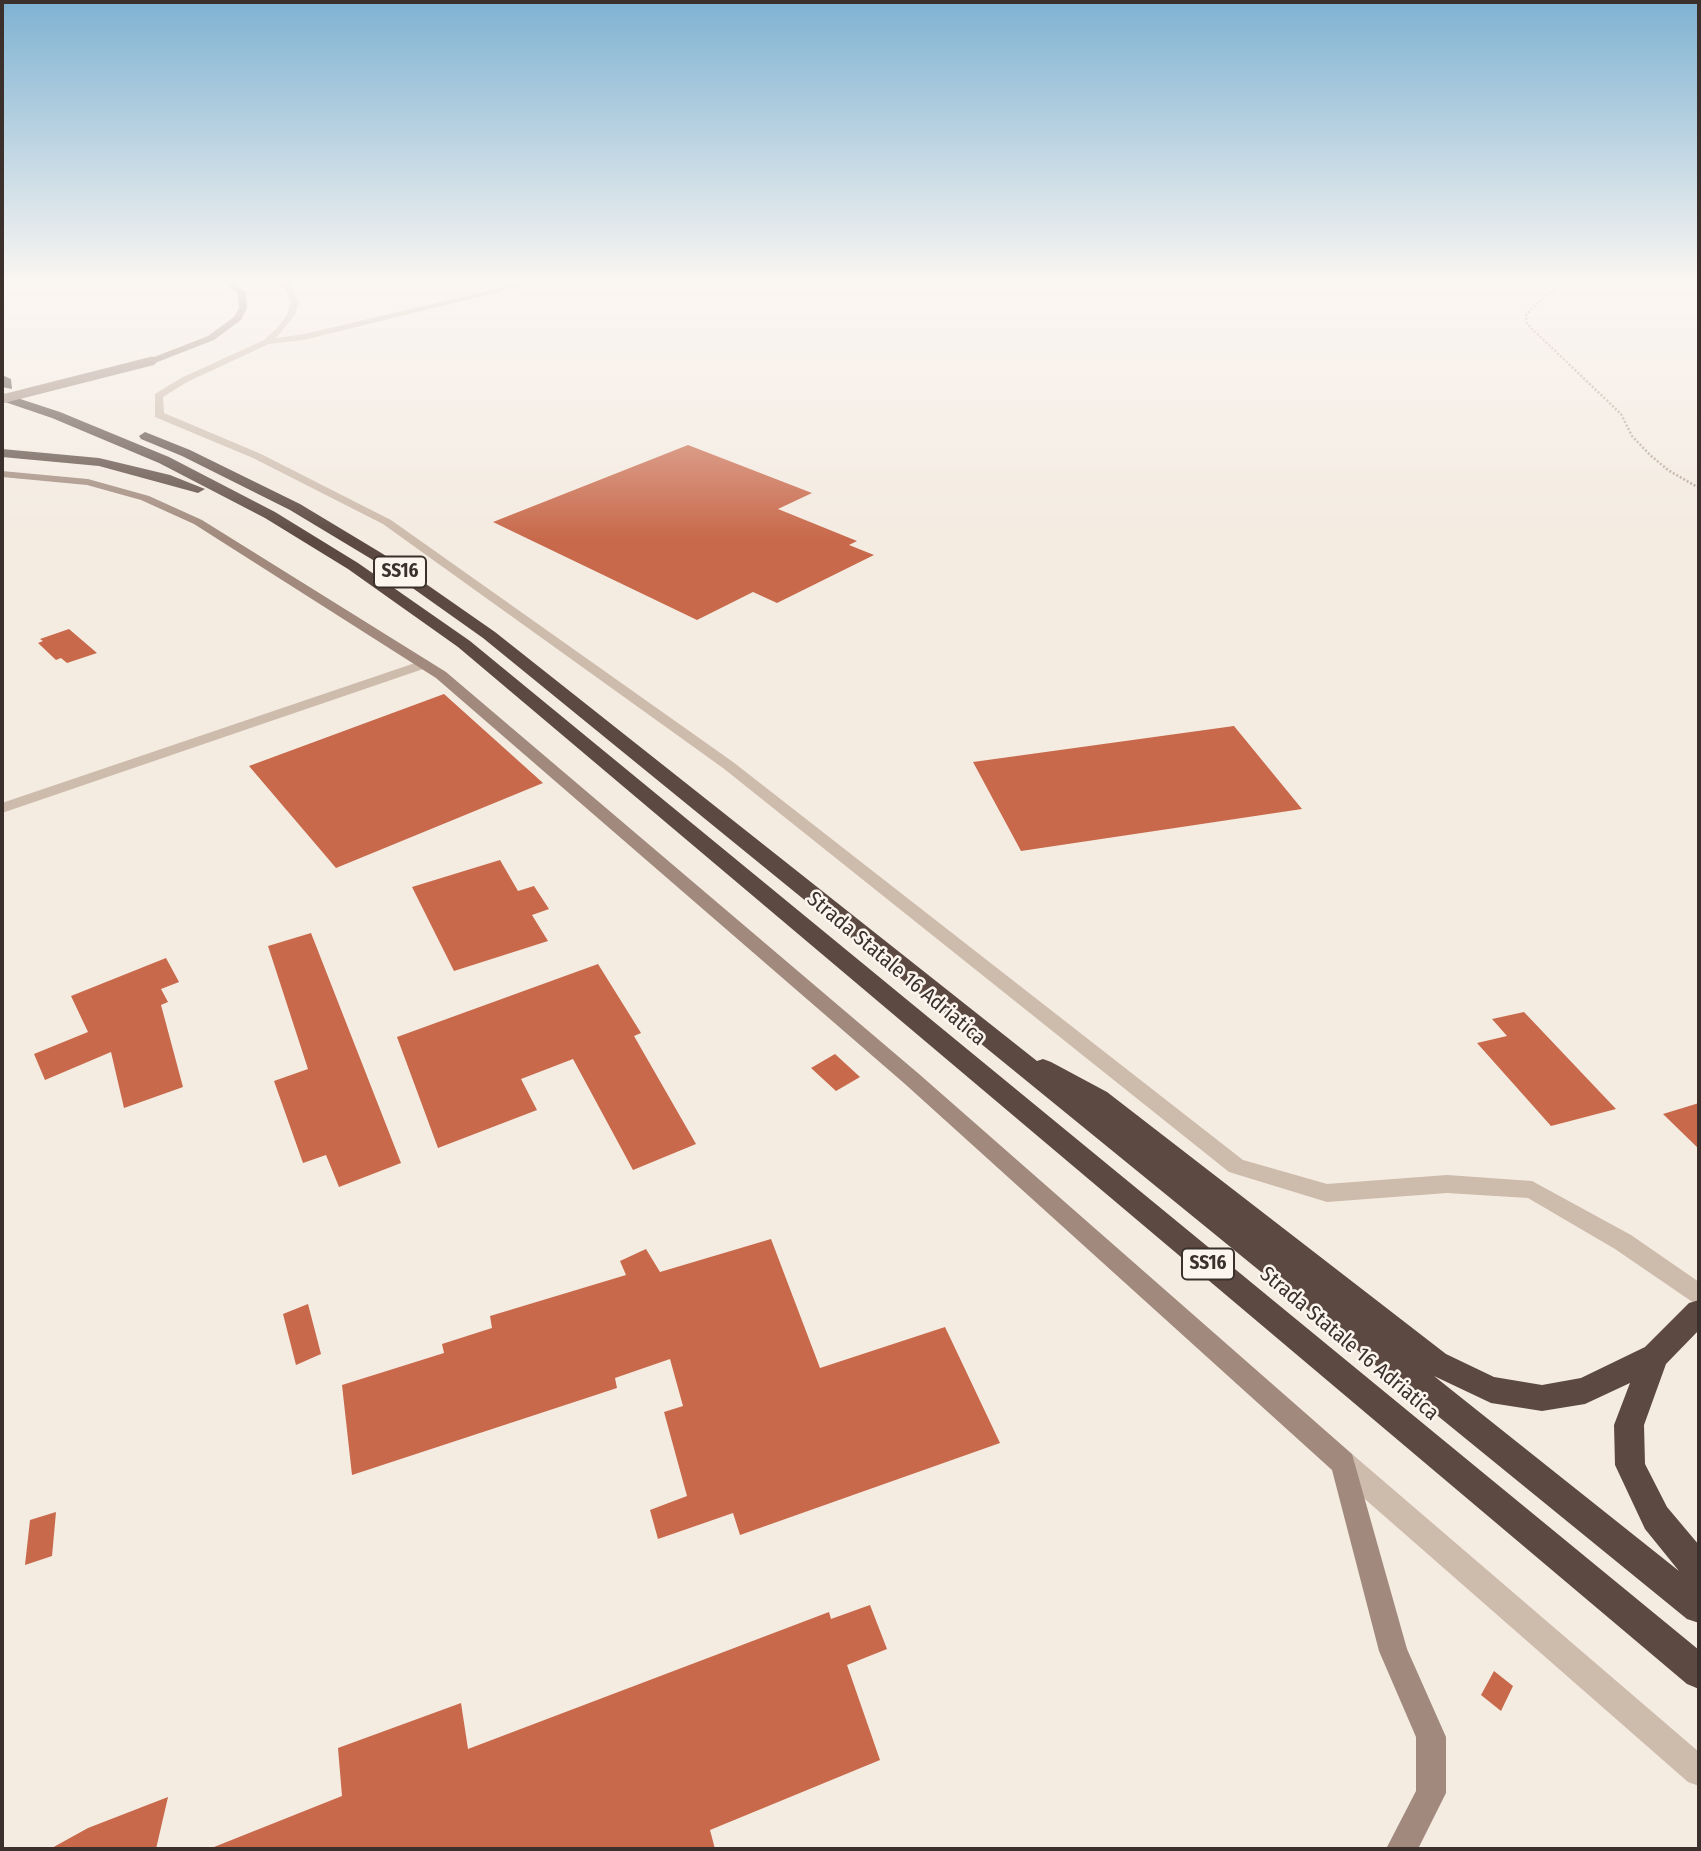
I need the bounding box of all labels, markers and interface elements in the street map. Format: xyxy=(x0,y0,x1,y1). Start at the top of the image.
road number: SS16 xyxy=(374,556,426,587)
street label: Strada Statale 16 Adriatica xyxy=(801,887,991,1051)
road number: SS16 xyxy=(1182,1248,1234,1280)
street label: Strada Statale 16 Adriatica xyxy=(1254,1262,1444,1426)

